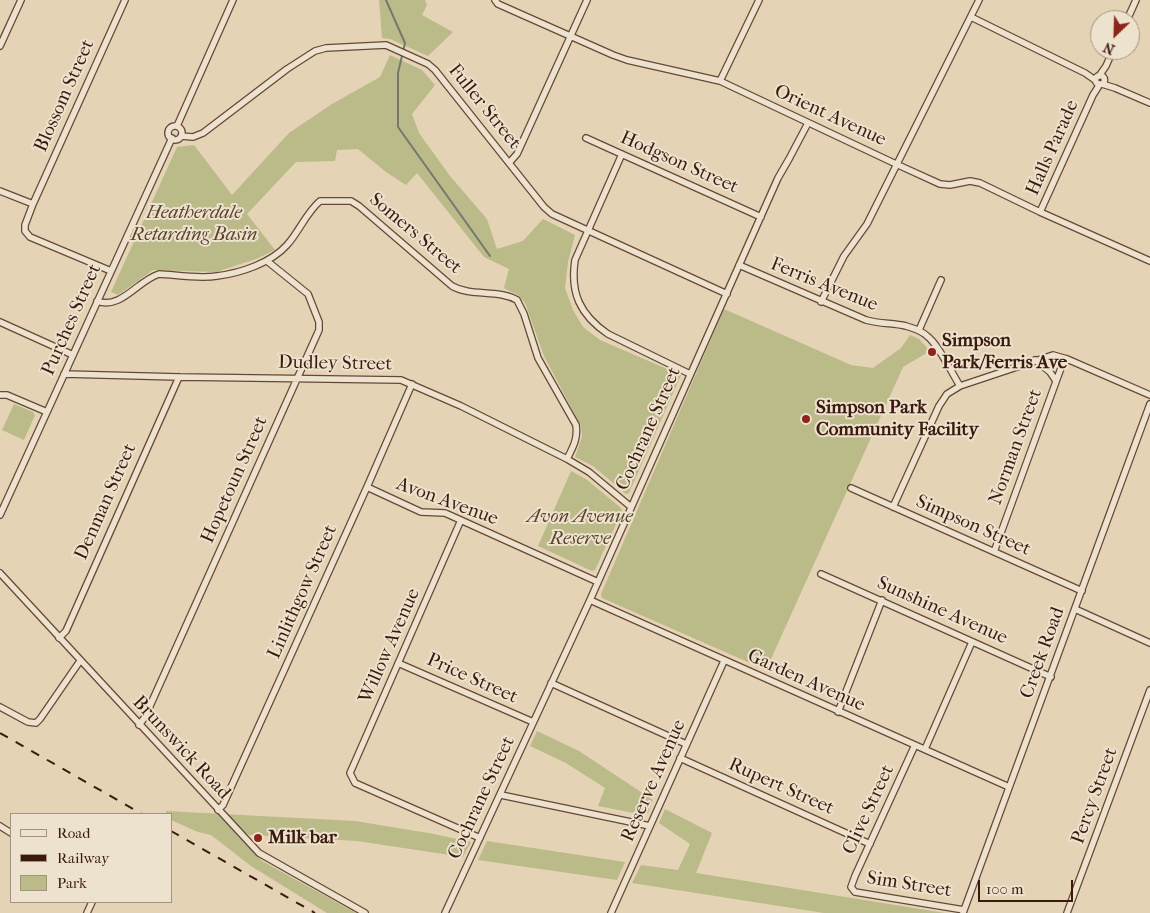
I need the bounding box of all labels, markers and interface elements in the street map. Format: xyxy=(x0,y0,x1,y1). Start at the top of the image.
north arrow xyxy=(1090,10,1140,60)
street label: Blossom Street xyxy=(30,36,100,156)
text: N xyxy=(1101,38,1117,58)
street label: Fuller Street xyxy=(443,60,525,154)
street label: Orient Avenue xyxy=(770,80,890,152)
street label: Halls Parade xyxy=(1022,97,1084,199)
street label: Hodgson Street xyxy=(616,127,742,199)
street label: Somers Street xyxy=(364,189,466,279)
park label: Heatherdale Retarding Basin xyxy=(131,202,257,246)
street label: Ferris Avenue xyxy=(767,253,881,317)
street label: Purches Street xyxy=(37,261,107,379)
place label: Simpson Park/Ferris Ave xyxy=(942,330,1067,374)
marker: Simpson Park/Ferris Ave xyxy=(926,346,938,358)
street label: Dudley Street xyxy=(278,352,392,376)
street label: Cochrane Street xyxy=(612,364,686,494)
street label: Norman Street xyxy=(985,386,1047,508)
place label: Simpson Park Community Facility xyxy=(816,397,979,441)
street label: Hopetoun Street xyxy=(197,413,273,547)
marker: Simpson Park Community Facility xyxy=(800,413,812,425)
street label: Denman Street xyxy=(70,440,142,564)
street label: Avon Avenue xyxy=(393,473,501,531)
street label: Simpson Street xyxy=(912,491,1034,561)
park label: Avon Avenue Reserve xyxy=(527,506,633,550)
street label: Linlithgow Street xyxy=(263,522,343,662)
street label: Sunshine Avenue xyxy=(873,572,1011,650)
street label: Willow Avenue xyxy=(355,585,425,707)
street label: Creek Road xyxy=(1016,604,1070,702)
street label: Garden Avenue xyxy=(744,645,868,717)
street label: Price Street xyxy=(423,649,521,709)
street label: Brunswick Road xyxy=(127,691,235,805)
street label: Reserve Avenue xyxy=(617,716,691,846)
street label: Cochrane Street xyxy=(444,733,520,863)
street label: Percy Street xyxy=(1067,745,1123,847)
street label: Rupert Street xyxy=(725,754,837,820)
street label: Clive Street xyxy=(838,762,900,858)
legend xyxy=(10,813,172,903)
text: Road xyxy=(57,824,90,842)
place label: Milk bar xyxy=(268,827,337,849)
marker: Milk bar xyxy=(252,832,264,844)
text: Railway xyxy=(57,849,109,867)
street label: Sim Street xyxy=(865,867,953,903)
scale bar xyxy=(980,870,1075,902)
text: Park xyxy=(57,874,87,892)
text: 100 m xyxy=(986,880,1024,898)

